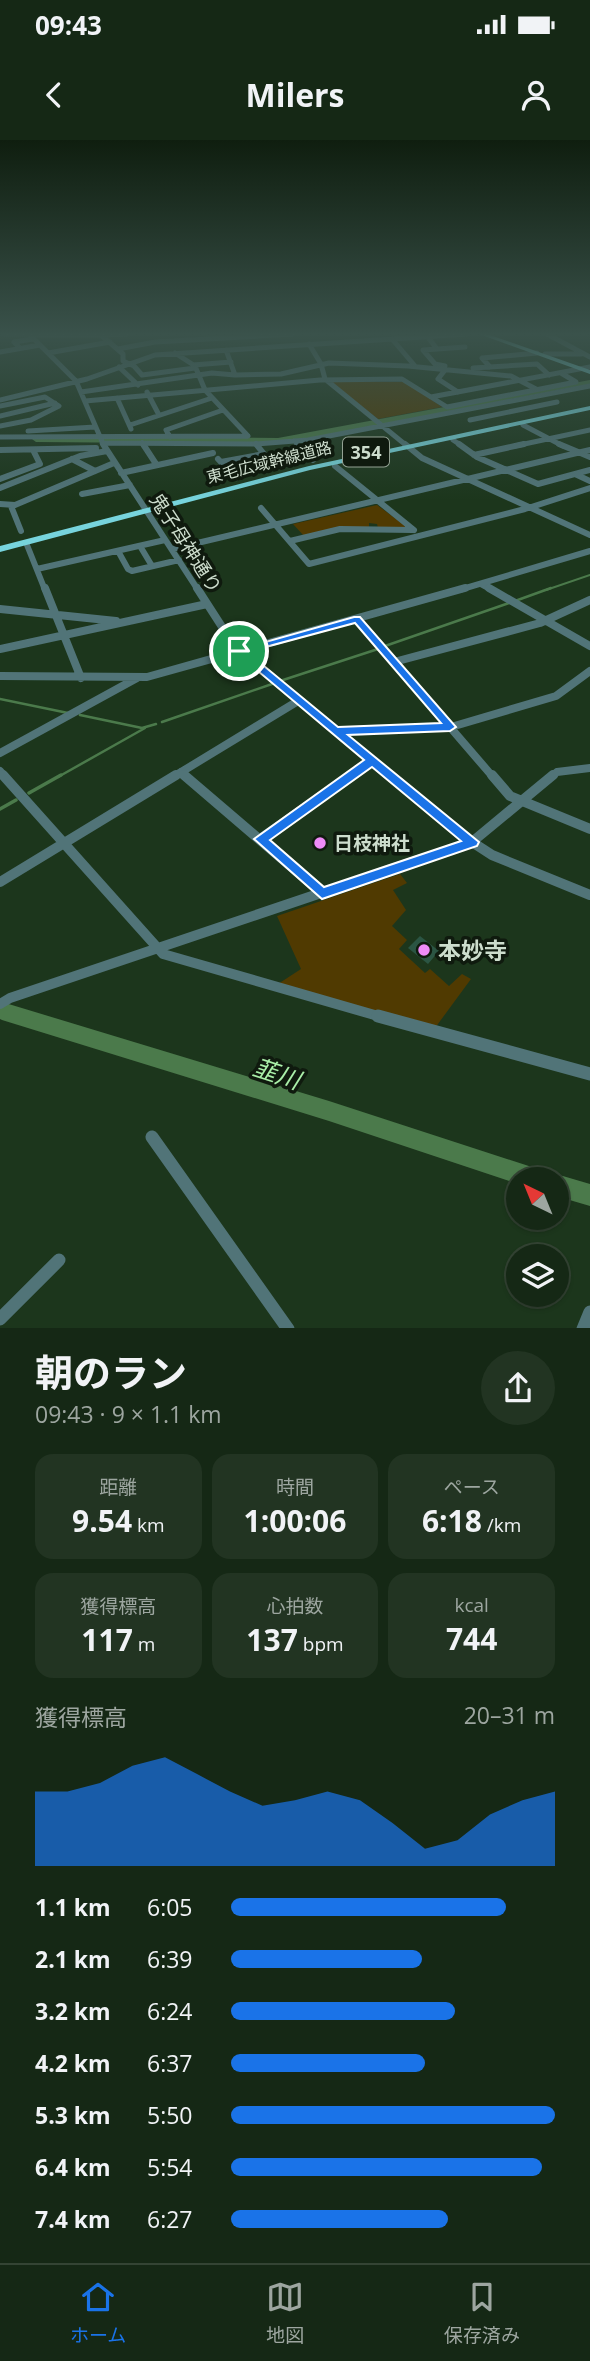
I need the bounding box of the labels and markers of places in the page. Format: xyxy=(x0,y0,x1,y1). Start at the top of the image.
pin xyxy=(209,621,269,681)
place label: 日枝神社 xyxy=(334,830,410,856)
marker: 日枝神社 xyxy=(312,835,328,851)
place label: 本妙寺 xyxy=(438,934,507,966)
marker: 本妙寺 xyxy=(416,942,432,958)

